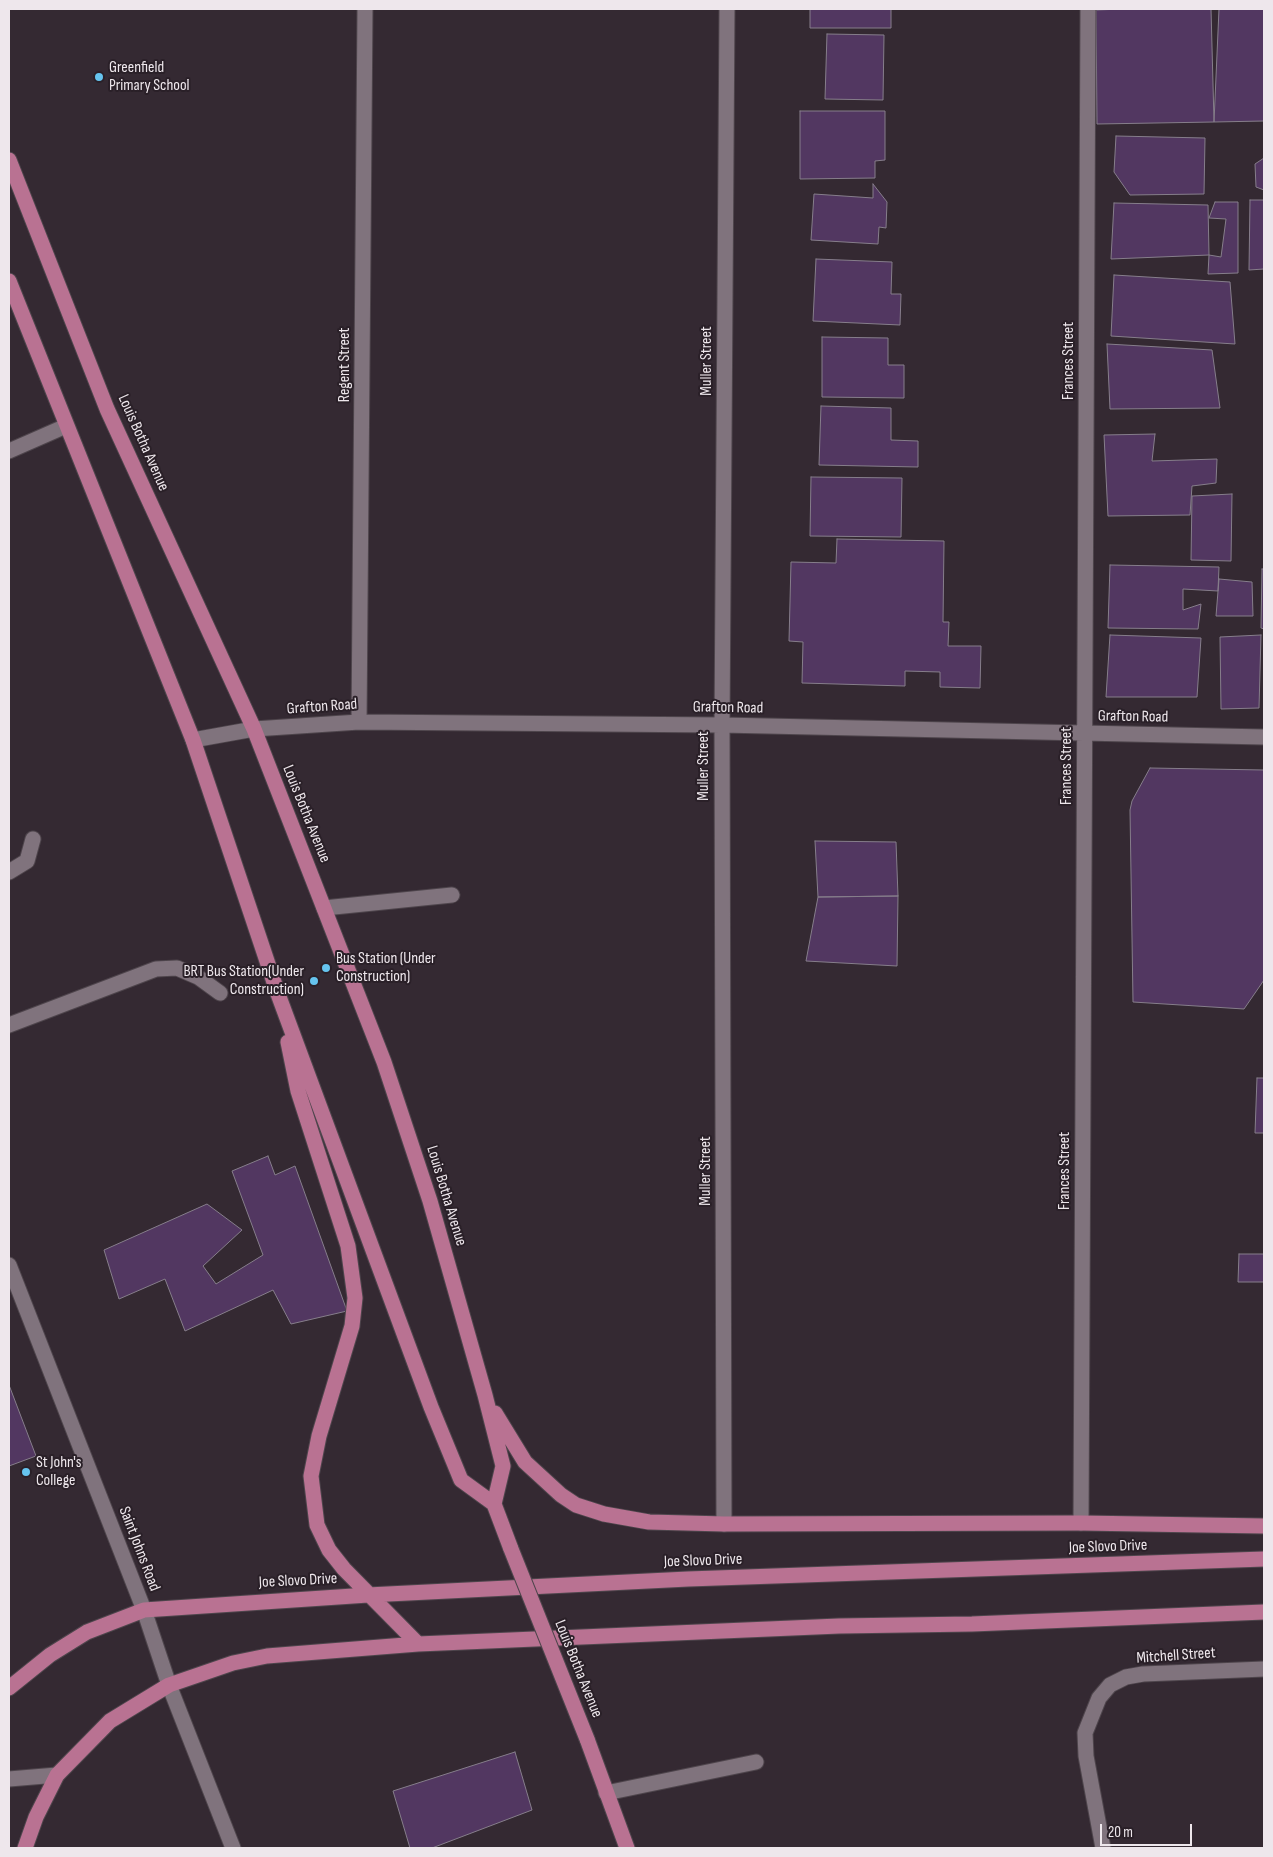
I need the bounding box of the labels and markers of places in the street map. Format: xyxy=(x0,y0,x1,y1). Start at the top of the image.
place label: Greenfield Primary School xyxy=(109,58,190,96)
marker: Greenfield Primary School xyxy=(93,71,105,83)
place label: Bus Station (Under Construction) xyxy=(336,949,436,987)
place label: BRT Bus Station(Under Construction) xyxy=(184,962,304,1000)
marker: Bus Station (Under Construction) xyxy=(320,962,332,974)
marker: BRT Bus Station(Under Construction) xyxy=(308,975,320,987)
place label: St John's College xyxy=(36,1453,82,1491)
marker: St John's College xyxy=(20,1466,32,1478)

